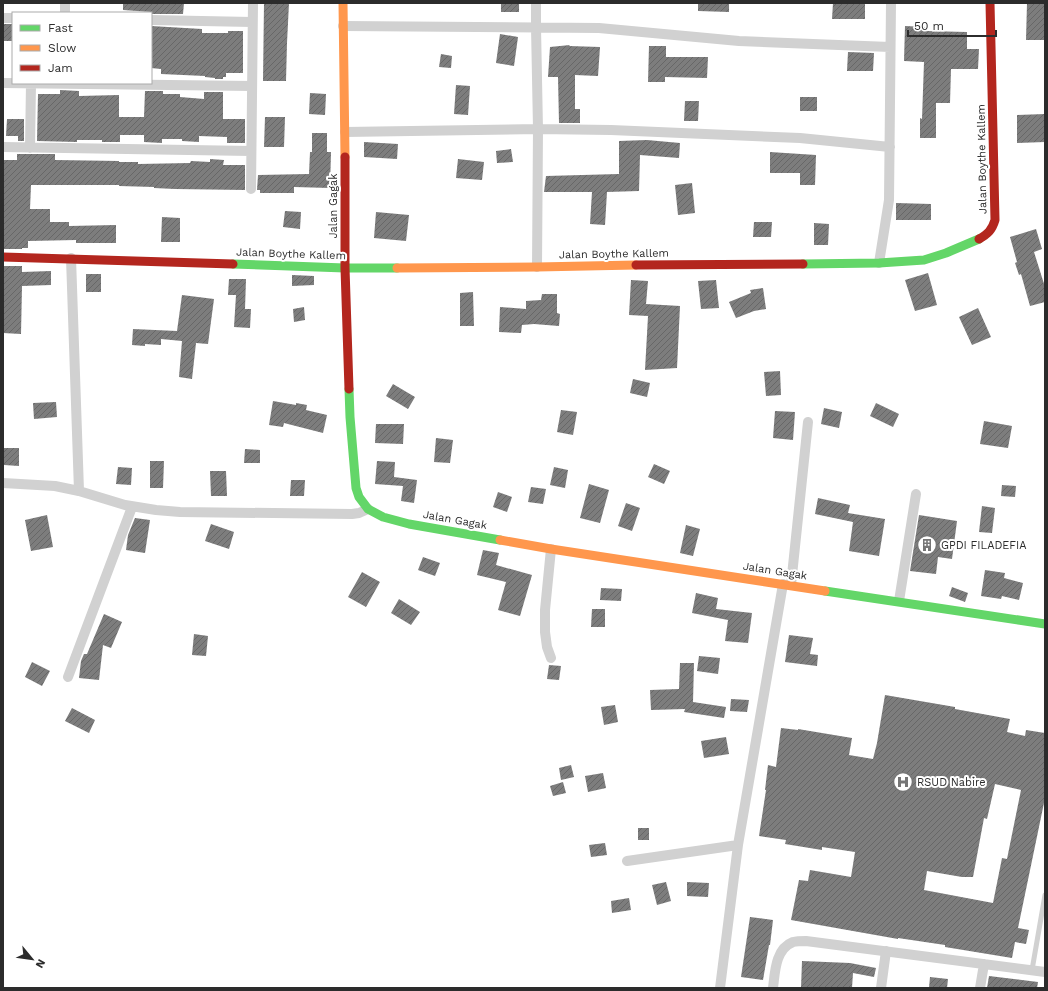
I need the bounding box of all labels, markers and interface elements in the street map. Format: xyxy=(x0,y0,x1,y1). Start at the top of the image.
legend xyxy=(12,12,152,84)
scale bar xyxy=(908,12,996,38)
text: 50 m xyxy=(914,19,944,33)
text: Fast xyxy=(48,21,73,35)
text: Slow xyxy=(48,41,76,55)
text: Jam xyxy=(48,61,73,75)
street label: Jalan Boythe Kallem xyxy=(975,104,989,214)
street label: Jalan Gagak xyxy=(327,174,340,238)
street label: Jalan Boythe Kallem xyxy=(236,246,346,262)
street label: Jalan Boythe Kallem xyxy=(559,247,669,261)
street label: Jalan Gagak xyxy=(422,508,488,532)
building icon: GPDI FILADEFIA xyxy=(916,534,938,556)
place label: GPDI FILADEFIA xyxy=(941,539,1027,552)
street label: Jalan Gagak xyxy=(742,560,808,582)
hospital icon: RSUD Nabire xyxy=(892,771,914,793)
place label: RSUD Nabire xyxy=(917,776,986,789)
north arrow xyxy=(12,939,52,979)
text: N xyxy=(33,957,48,970)

